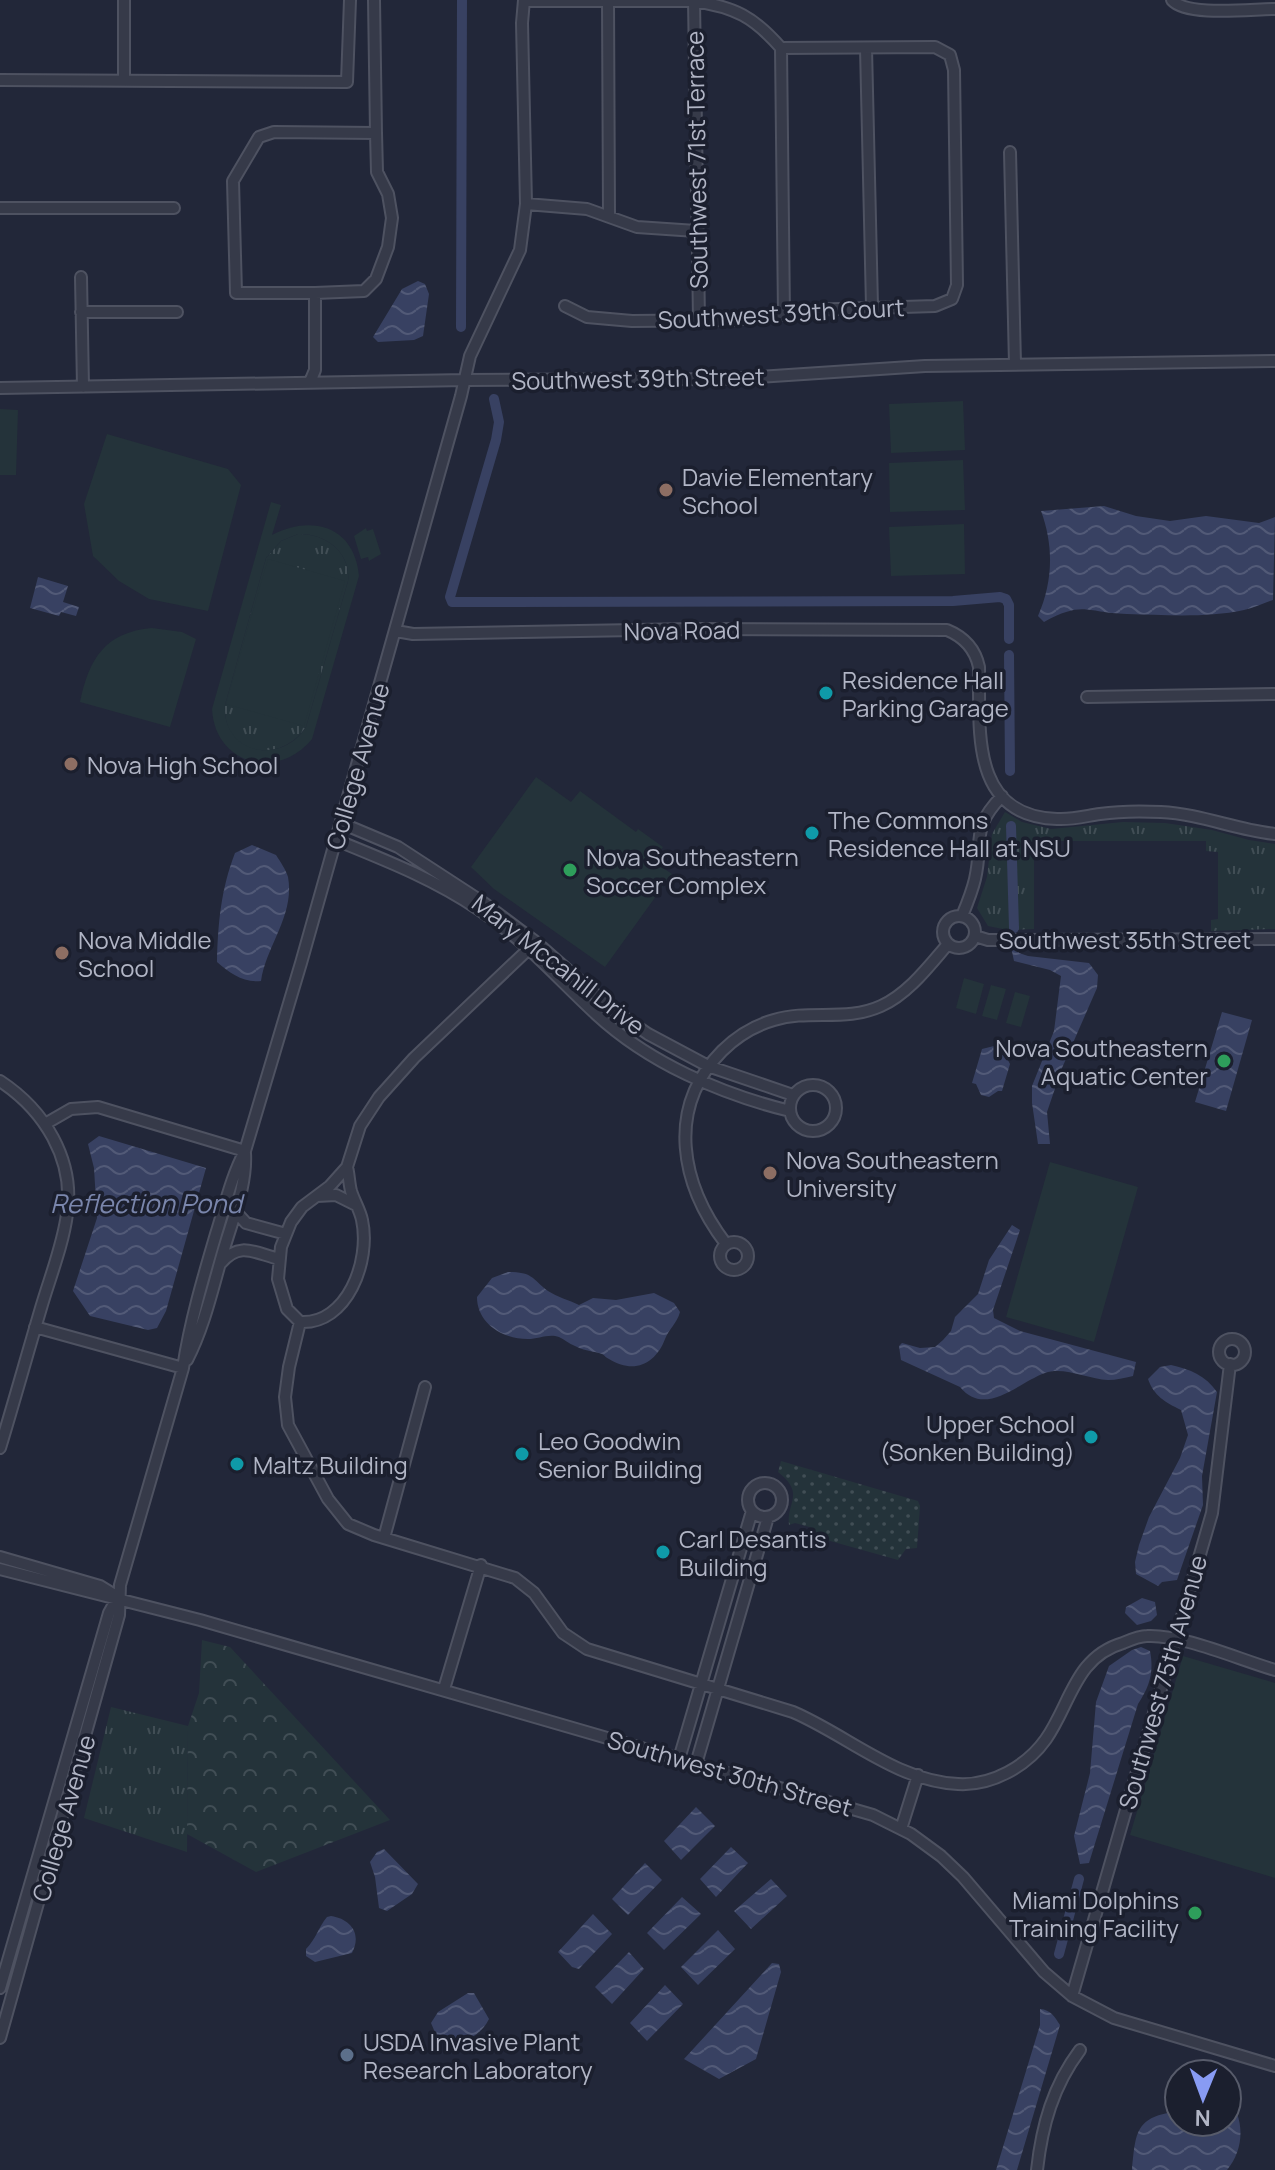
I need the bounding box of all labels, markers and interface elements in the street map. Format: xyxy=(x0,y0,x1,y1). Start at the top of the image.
street label: Southwest 71st Terrace xyxy=(677,31,715,289)
street label: Southwest 39th Court xyxy=(657,290,905,336)
street label: Southwest 39th Street xyxy=(511,359,765,397)
place label: Davie Elementary School xyxy=(682,460,873,521)
marker: Davie Elementary School xyxy=(657,481,675,499)
street label: Nova Road xyxy=(623,612,741,648)
place label: Residence Hall Parking Garage xyxy=(842,663,1009,724)
street label: College Avenue xyxy=(317,679,397,853)
marker: Residence Hall Parking Garage xyxy=(817,684,835,702)
place label: Nova High School xyxy=(87,748,278,781)
marker: Nova High School xyxy=(62,755,80,773)
place label: The Commons Residence Hall at NSU xyxy=(828,803,1071,864)
marker: The Commons Residence Hall at NSU xyxy=(803,824,821,842)
place label: Nova Southeastern Soccer Complex xyxy=(586,840,799,901)
marker: Nova Southeastern Soccer Complex xyxy=(561,861,579,879)
street label: Mary Mccahill Drive xyxy=(466,886,652,1042)
place label: Nova Middle School xyxy=(78,923,212,984)
street label: Southwest 35th Street xyxy=(999,923,1251,956)
marker: Nova Middle School xyxy=(53,944,71,962)
place label: Nova Southeastern Aquatic Center xyxy=(995,1031,1208,1092)
marker: Nova Southeastern Aquatic Center xyxy=(1215,1052,1233,1070)
place label: Nova Southeastern University xyxy=(786,1143,999,1204)
marker: Nova Southeastern University xyxy=(761,1164,779,1182)
water label: Reflection Pond xyxy=(50,1185,245,1221)
place label: Upper School (Sonken Building) xyxy=(879,1407,1075,1468)
place label: Leo Goodwin Senior Building xyxy=(538,1424,702,1485)
marker: Upper School (Sonken Building) xyxy=(1082,1428,1100,1446)
marker: Leo Goodwin Senior Building xyxy=(513,1445,531,1463)
place label: Maltz Building xyxy=(253,1448,408,1481)
marker: Maltz Building xyxy=(228,1455,246,1473)
place label: Carl Desantis Building xyxy=(679,1522,827,1583)
marker: Carl Desantis Building xyxy=(654,1543,672,1561)
street label: Southwest 75th Avenue xyxy=(1110,1551,1214,1813)
street label: Southwest 30th Street xyxy=(604,1722,856,1824)
street label: College Avenue xyxy=(23,1731,103,1905)
place label: Miami Dolphins Training Facility xyxy=(1009,1883,1179,1944)
marker: Miami Dolphins Training Facility xyxy=(1186,1904,1204,1922)
place label: USDA Invasive Plant Research Laboratory xyxy=(363,2025,593,2086)
marker: USDA Invasive Plant Research Laboratory xyxy=(338,2046,356,2064)
north arrow xyxy=(1163,2058,1243,2138)
text: N xyxy=(1194,2103,1211,2133)

